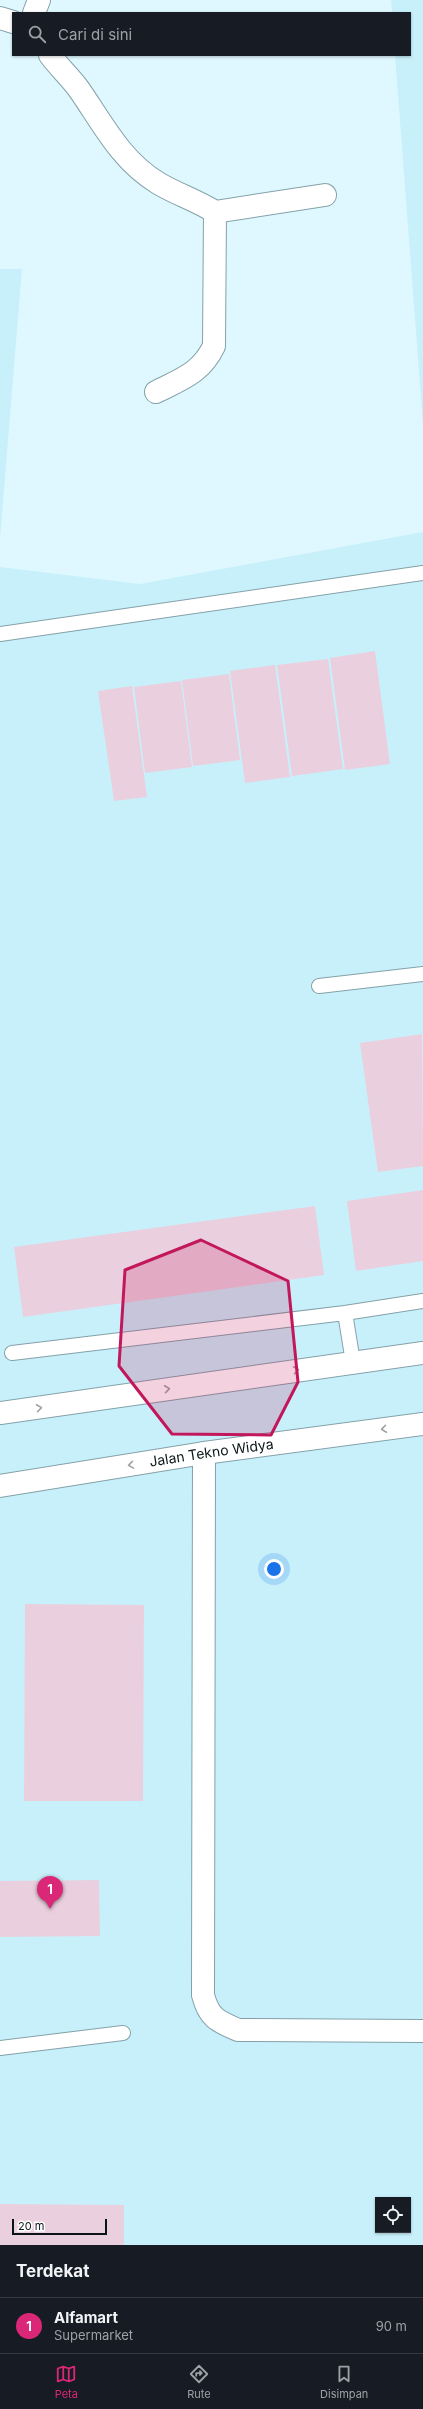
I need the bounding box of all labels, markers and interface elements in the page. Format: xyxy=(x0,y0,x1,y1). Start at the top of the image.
search box xyxy=(12,12,411,56)
icon: search xyxy=(26,23,48,45)
text: Cari di sini xyxy=(58,25,132,44)
one-way arrow xyxy=(293,1366,299,1375)
one-way arrow xyxy=(164,1385,170,1394)
one-way arrow xyxy=(36,1404,42,1413)
one-way arrow xyxy=(381,1424,387,1433)
street label: Jalan Tekno Widya xyxy=(148,1435,274,1470)
one-way arrow xyxy=(128,1460,134,1469)
your location xyxy=(264,1559,284,1579)
pin: 1 xyxy=(37,1876,63,1909)
map controls xyxy=(375,2197,411,2233)
button: locate xyxy=(375,2197,411,2233)
scale bar xyxy=(12,2217,107,2236)
text: 20 m xyxy=(18,2219,44,2233)
text: Terdekat xyxy=(16,2261,89,2281)
text: Alfamart xyxy=(54,2308,118,2327)
text: 1 xyxy=(26,2318,32,2334)
text: 90 m xyxy=(376,2318,407,2334)
text: Supermarket xyxy=(54,2327,133,2343)
tab: Peta xyxy=(55,2363,78,2401)
tab: Rute xyxy=(187,2363,211,2401)
tab: Disimpan xyxy=(320,2363,368,2401)

